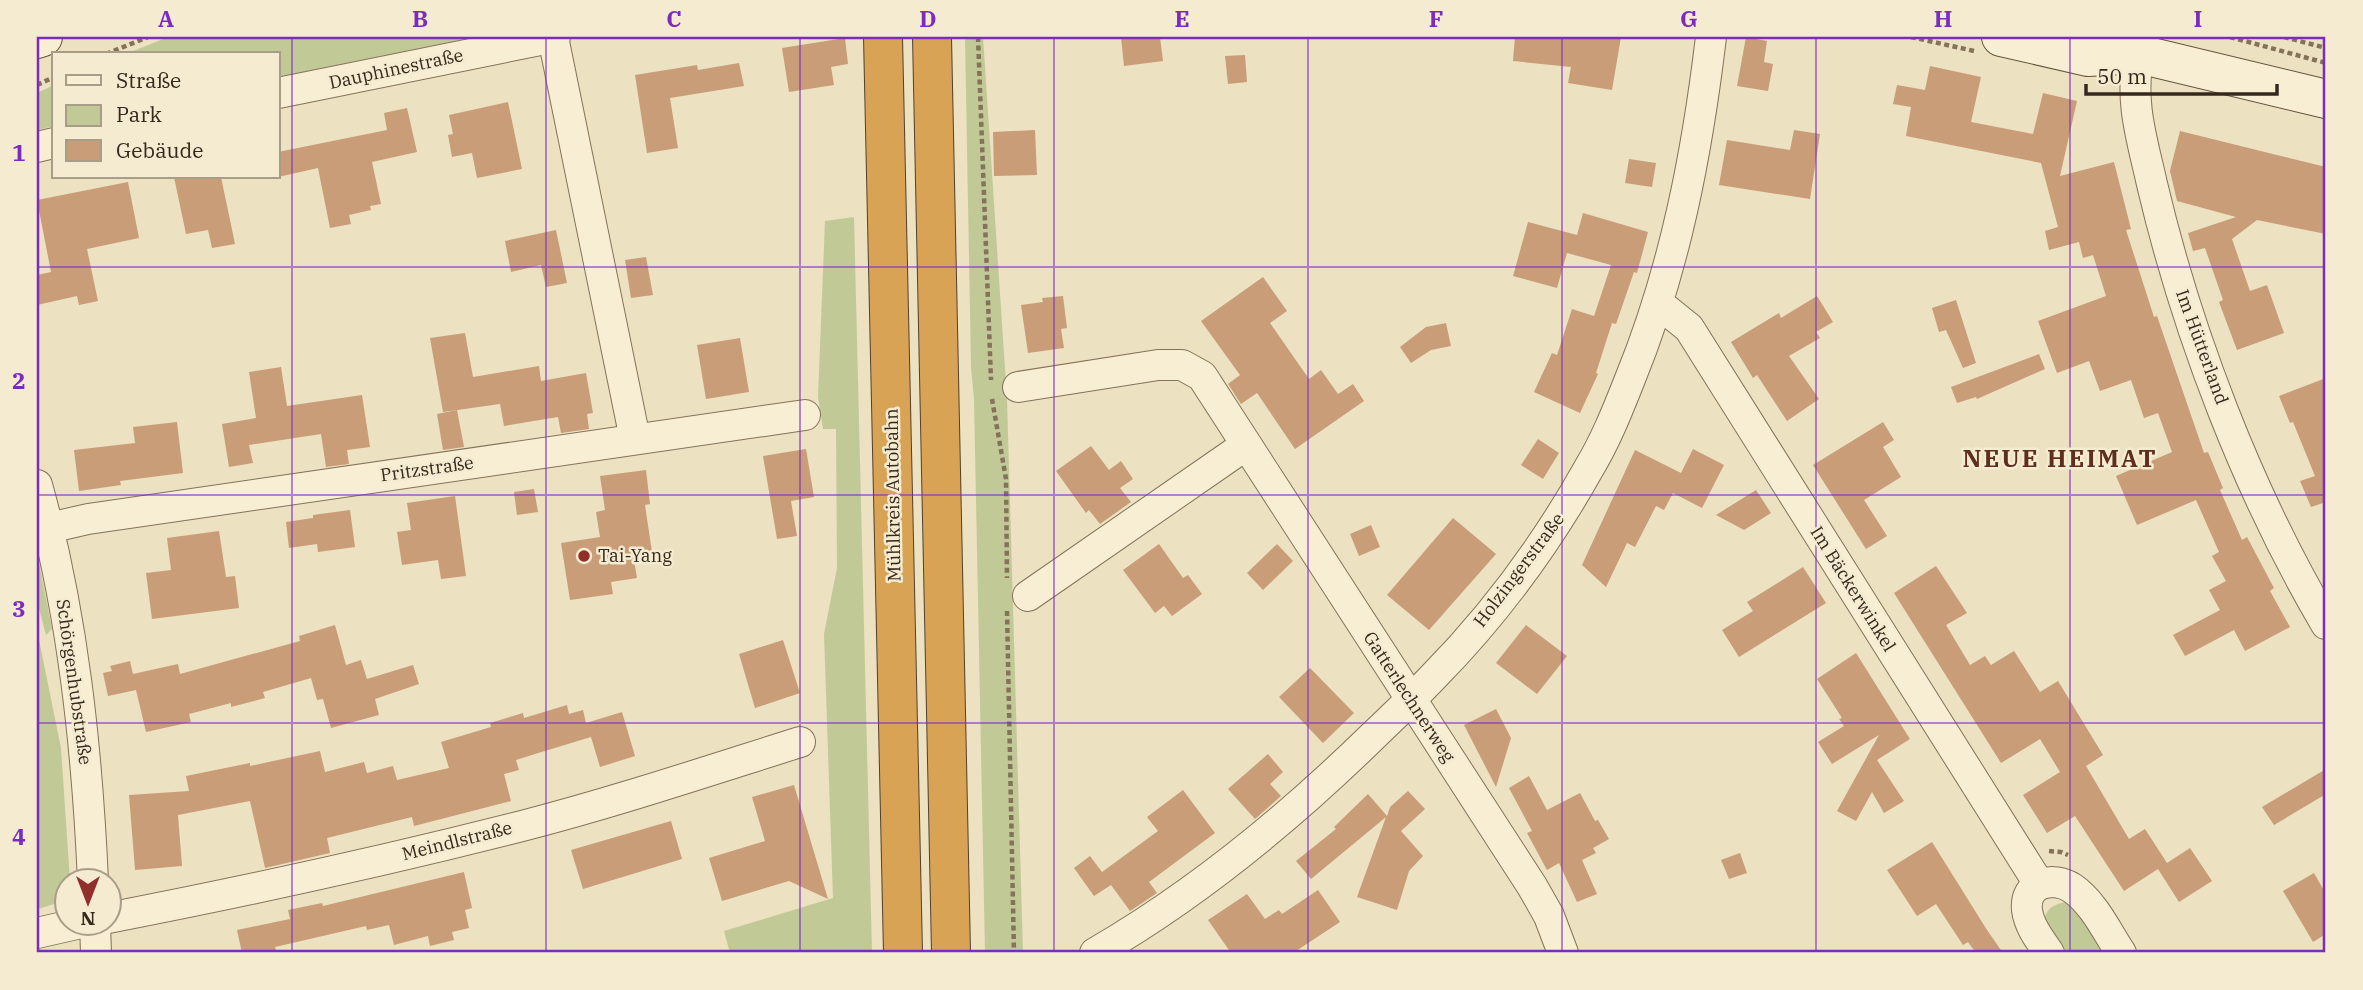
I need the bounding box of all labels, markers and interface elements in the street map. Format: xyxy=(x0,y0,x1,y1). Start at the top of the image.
text: A xyxy=(158,3,174,33)
text: B xyxy=(412,3,428,33)
text: C xyxy=(666,3,682,33)
text: D xyxy=(919,3,937,33)
text: E xyxy=(1174,3,1190,33)
text: F xyxy=(1429,3,1443,33)
text: G xyxy=(1680,3,1698,33)
text: H xyxy=(1934,3,1952,33)
text: I xyxy=(2194,3,2202,33)
street label: Dauphinestraße xyxy=(327,43,465,94)
legend xyxy=(52,52,280,178)
scale bar xyxy=(2086,52,2277,96)
text: 50 m xyxy=(2097,62,2147,90)
text: Straße xyxy=(116,66,181,94)
text: Park xyxy=(116,100,163,128)
text: Gebäude xyxy=(116,136,204,164)
text: 1 xyxy=(12,137,26,167)
street label: Im Hütterland xyxy=(2171,286,2234,408)
text: 2 xyxy=(12,365,26,395)
street label: Mühlkreis Autobahn xyxy=(879,408,906,582)
district label: NEUE HEIMAT xyxy=(1963,442,2157,474)
street label: Pritzstraße xyxy=(379,451,475,486)
street label: Holzingerstraße xyxy=(1468,508,1569,631)
street label: Im Bäckerwinkel xyxy=(1806,522,1901,656)
place label: Tai-Yang xyxy=(598,544,672,567)
marker: Tai-Yang xyxy=(576,548,592,564)
text: 3 xyxy=(12,593,26,623)
street label: Schörgenhubstraße xyxy=(51,598,98,766)
street label: Gatterlechnerweg xyxy=(1359,627,1460,767)
street label: Meindlstraße xyxy=(399,816,514,865)
text: 4 xyxy=(12,821,26,851)
north arrow xyxy=(52,867,122,937)
text: N xyxy=(80,907,96,931)

